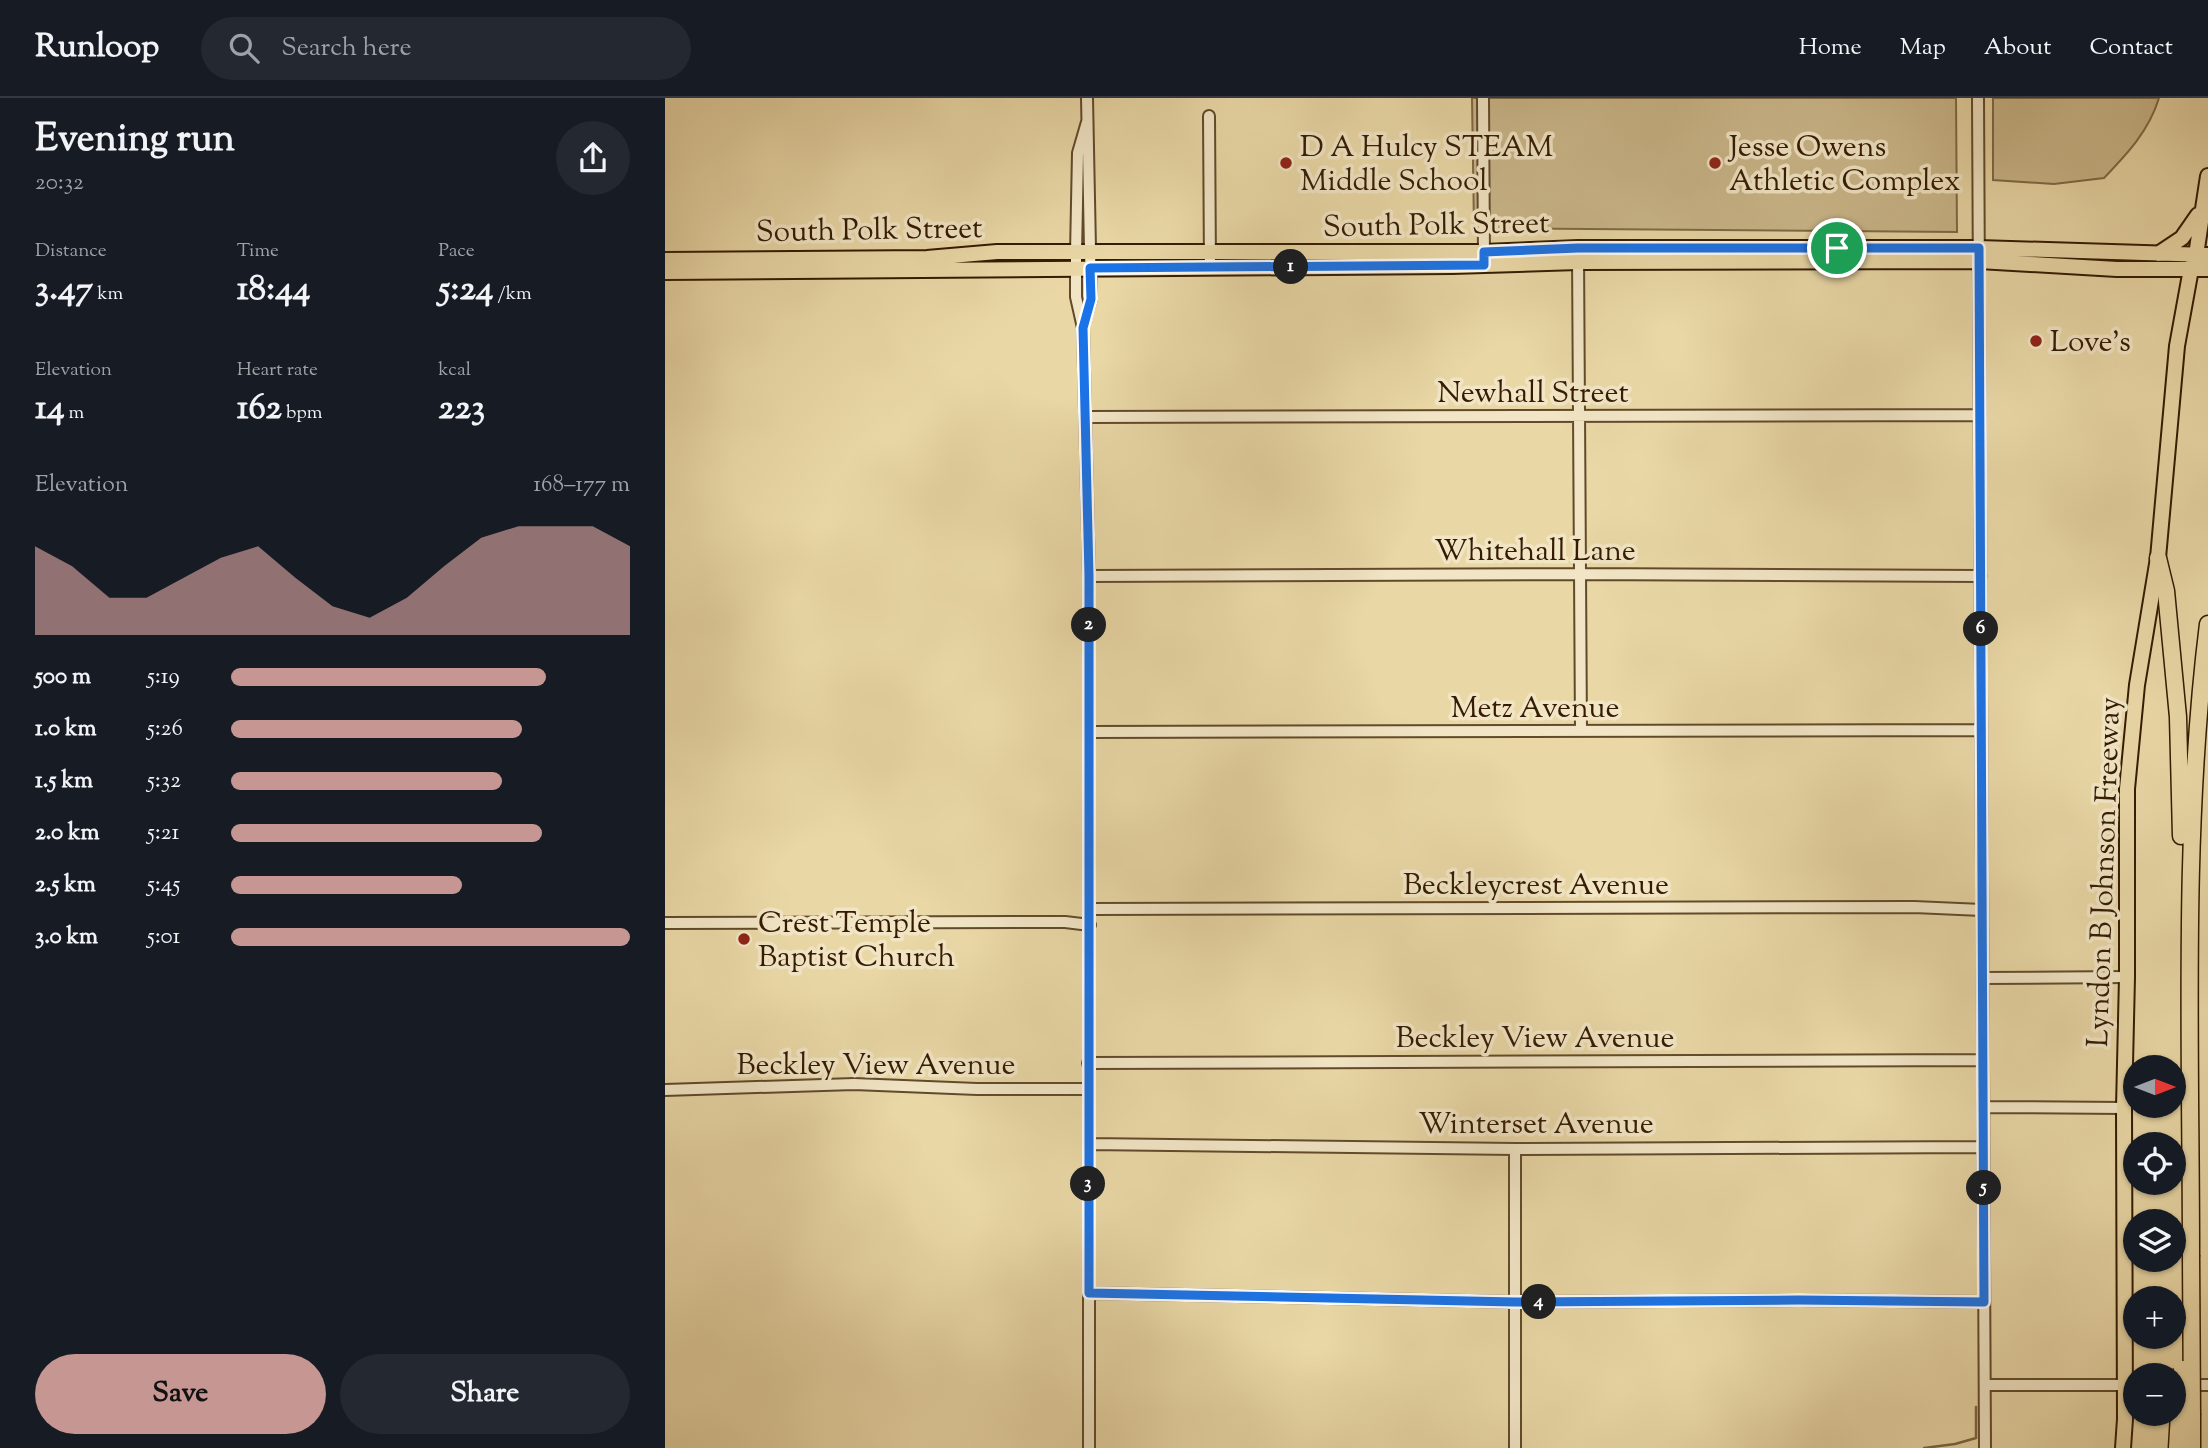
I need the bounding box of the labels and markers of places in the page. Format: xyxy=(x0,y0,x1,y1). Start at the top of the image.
place label: D A Hulcy STEAM Middle School xyxy=(1300,127,1553,204)
place label: Jesse Owens Athletic Complex xyxy=(1727,127,1960,204)
marker: D A Hulcy STEAM Middle School xyxy=(1278,155,1294,171)
marker: Jesse Owens Athletic Complex xyxy=(1707,155,1723,171)
pin xyxy=(1807,218,1867,278)
pin: 1 xyxy=(1273,250,1309,284)
place label: Love's xyxy=(2050,322,2131,365)
marker: Love's xyxy=(2028,333,2044,349)
pin: 2 xyxy=(1071,608,1107,642)
pin: 6 xyxy=(1963,612,1999,646)
place label: Crest Temple Baptist Church xyxy=(758,903,956,980)
marker: Crest Temple Baptist Church xyxy=(736,931,752,947)
pin: 3 xyxy=(1071,1166,1105,1202)
pin: 5 xyxy=(1967,1170,2001,1206)
pin: 4 xyxy=(1521,1284,1557,1320)

